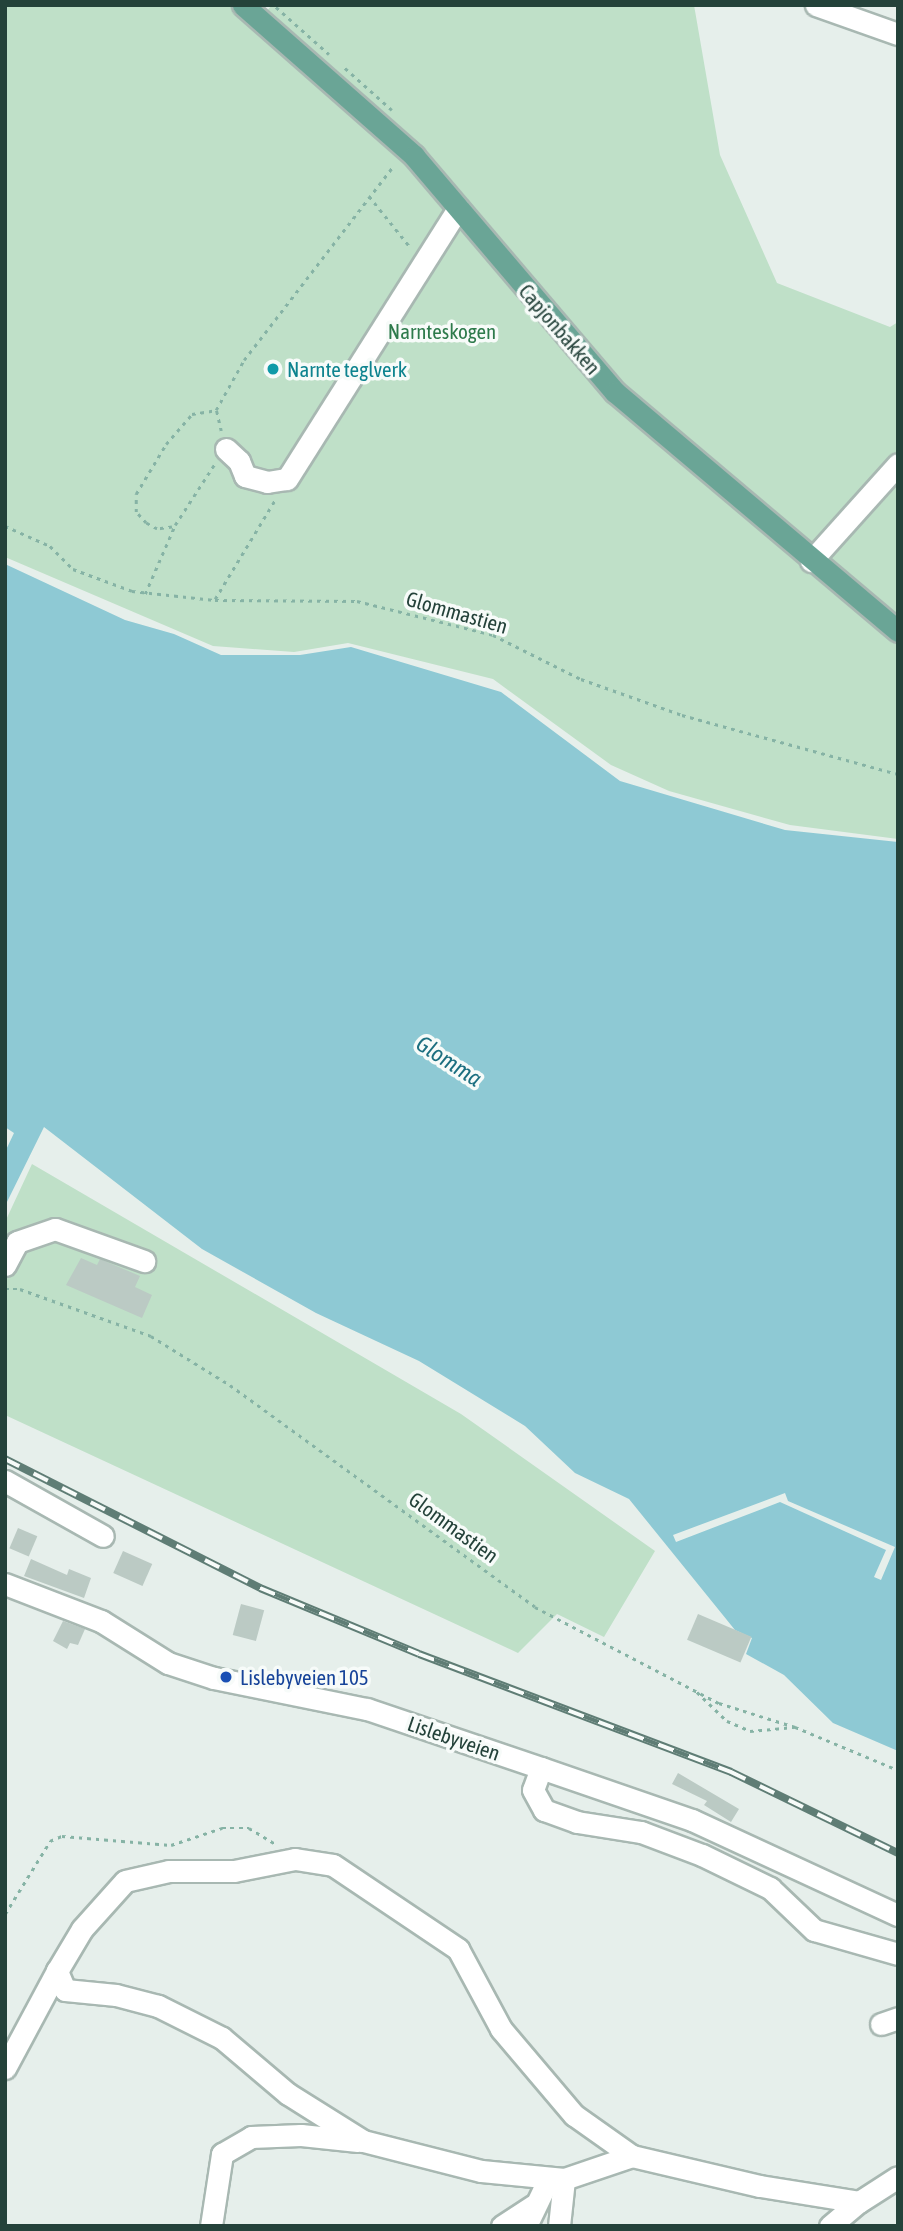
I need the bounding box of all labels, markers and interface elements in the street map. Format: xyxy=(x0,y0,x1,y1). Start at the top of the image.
street label: Capjonbakken xyxy=(514,279,606,379)
park label: Narnteskogen xyxy=(388,318,496,344)
place label: Narnte teglverk xyxy=(287,356,407,382)
marker: Narnte teglverk xyxy=(265,361,281,377)
street label: Glommastien xyxy=(403,586,511,638)
water label: Glomma xyxy=(411,1030,487,1092)
street label: Glommastien xyxy=(404,1486,504,1568)
place label: Lislebyveien 105 xyxy=(240,1664,369,1690)
marker: Lislebyveien 105 xyxy=(218,1669,234,1685)
street label: Lislebyveien xyxy=(404,1710,504,1766)

